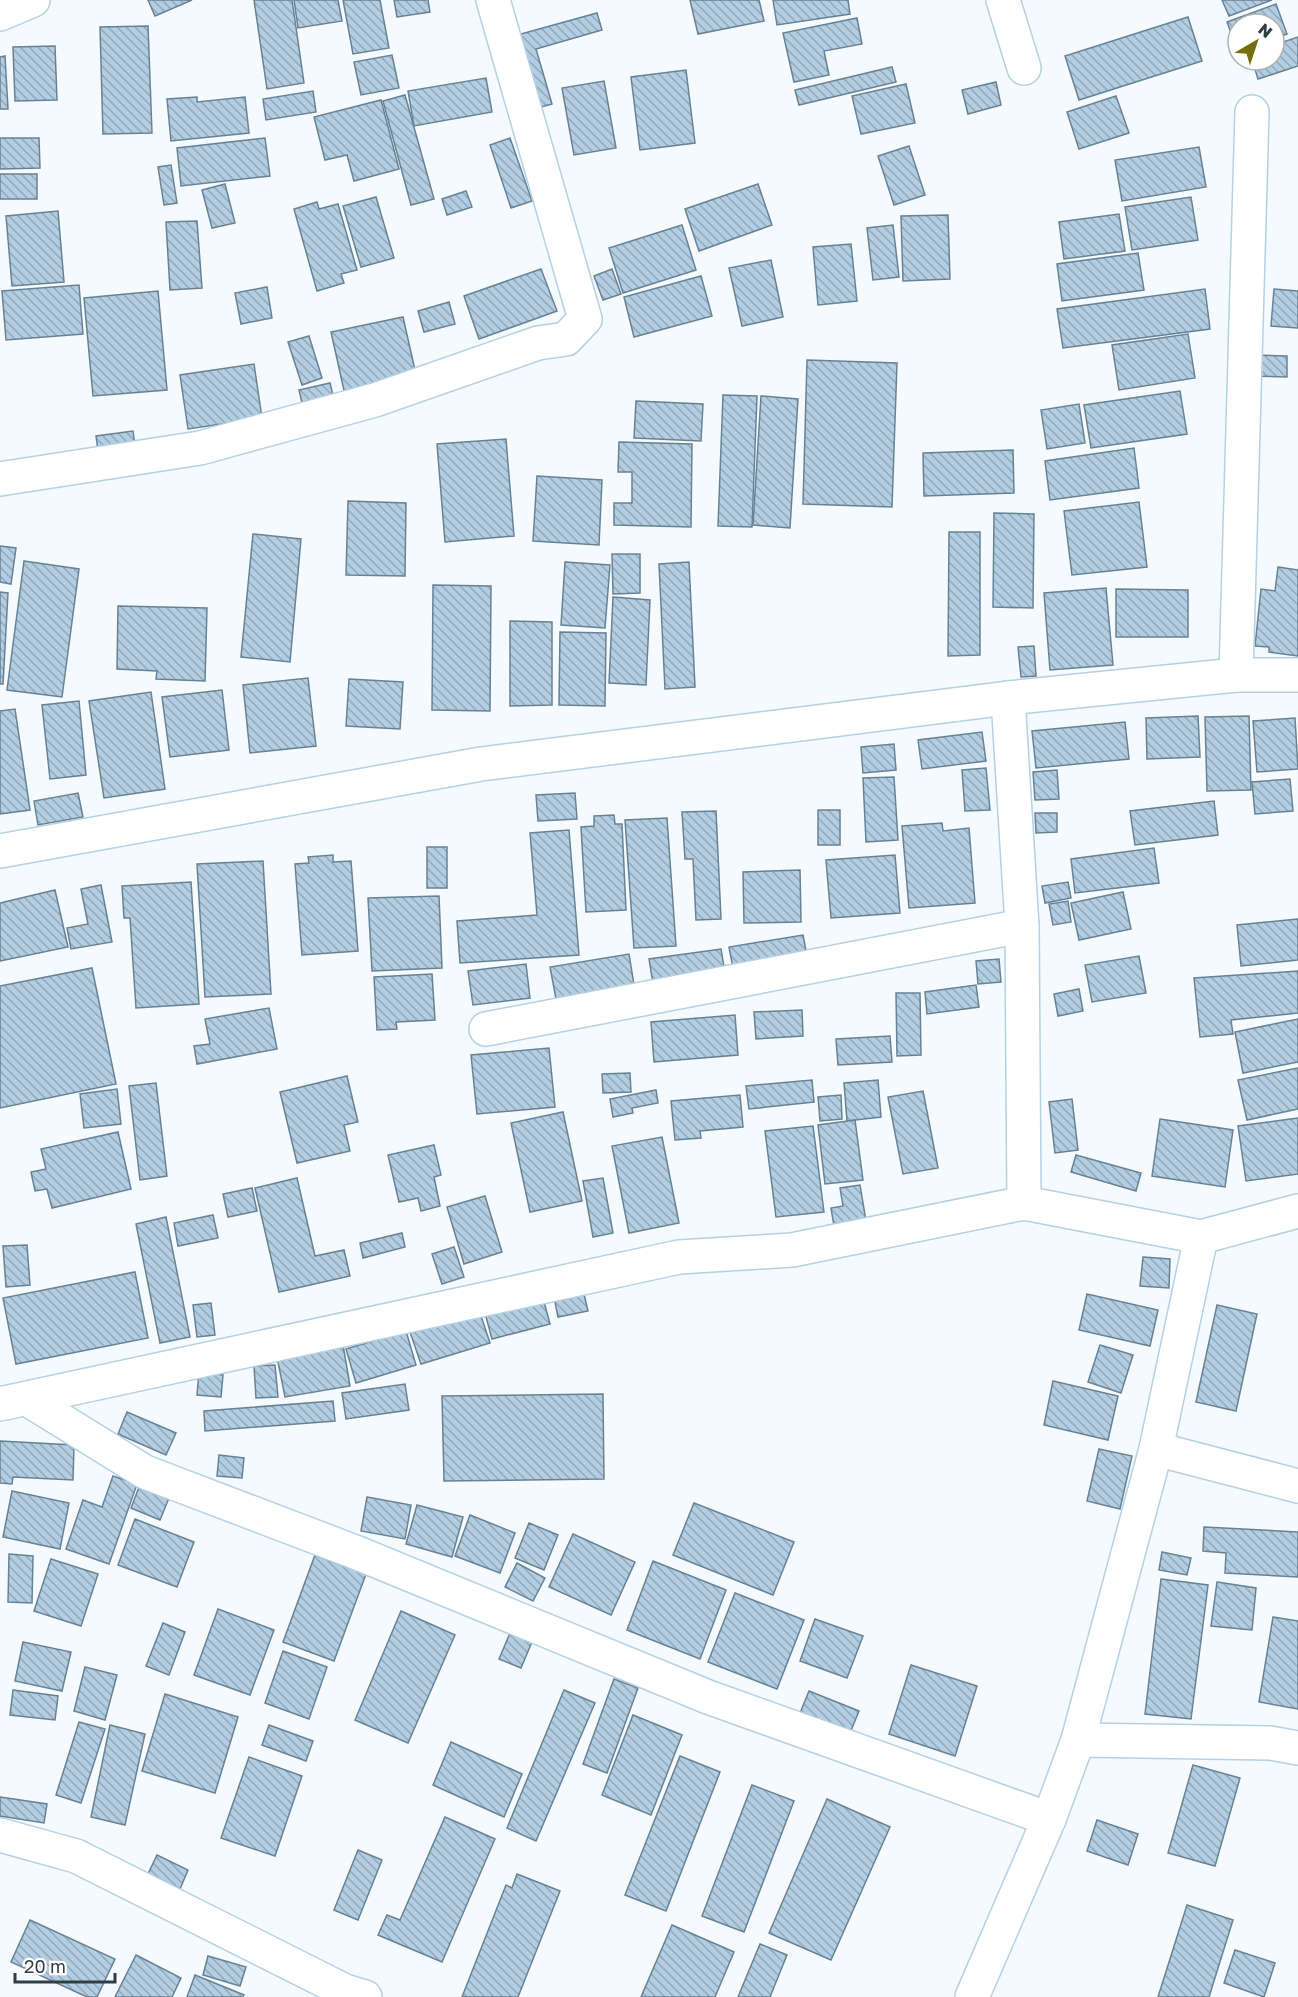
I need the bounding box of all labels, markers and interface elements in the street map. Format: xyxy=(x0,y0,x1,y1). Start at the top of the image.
north arrow xyxy=(1226,12,1286,72)
text: N xyxy=(1254,19,1276,42)
scale bar xyxy=(15,1946,116,1984)
text: 20 m xyxy=(24,1955,66,1977)

